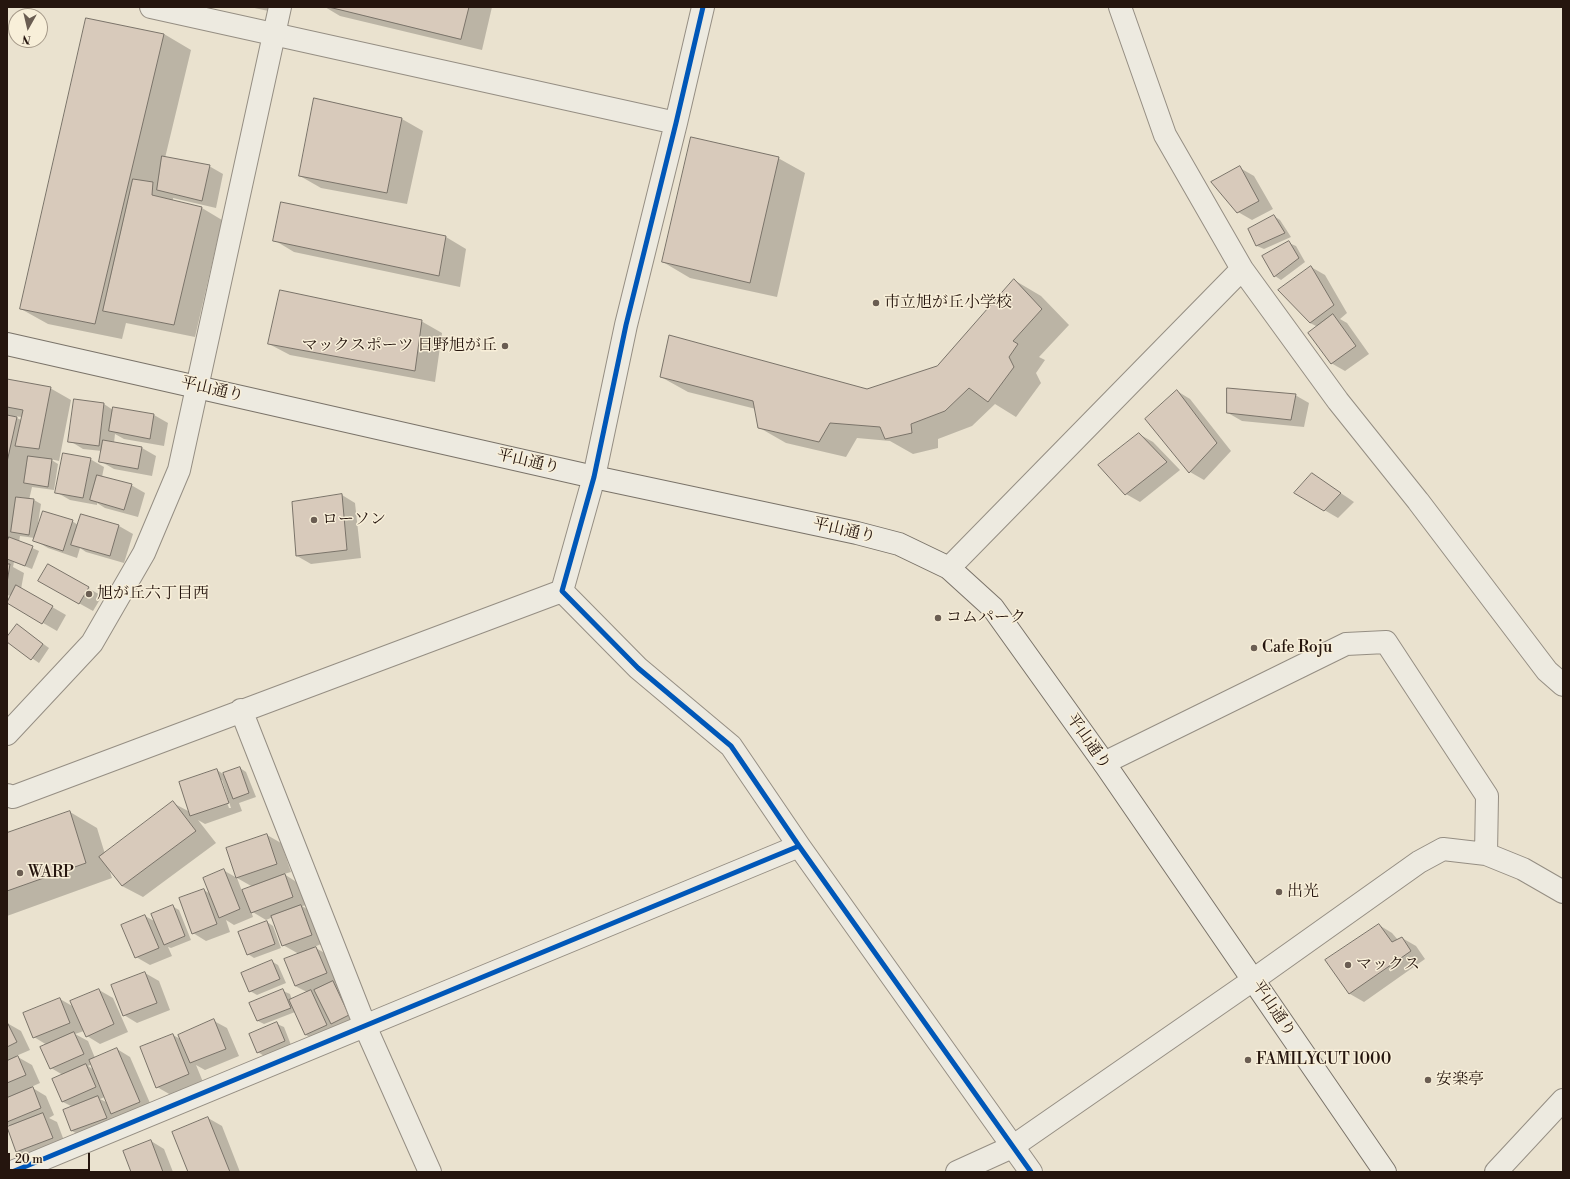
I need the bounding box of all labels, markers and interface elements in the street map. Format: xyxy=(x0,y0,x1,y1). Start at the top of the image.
north arrow xyxy=(8,8,48,48)
text: N xyxy=(21,31,32,46)
place label: 市立旭が丘小学校 xyxy=(884,293,1012,313)
marker: 市立旭が丘小学校 xyxy=(871,298,881,308)
place label: マックスポーツ 日野旭が丘 xyxy=(302,336,497,356)
marker: マックスポーツ 日野旭が丘 xyxy=(500,341,510,351)
street label: 平山通り xyxy=(179,373,245,407)
street label: 平山通り xyxy=(495,445,561,479)
place label: ローソン xyxy=(322,510,386,530)
street label: 平山通り xyxy=(811,514,877,548)
marker: ローソン xyxy=(309,515,319,525)
place label: 旭が丘六丁目西 xyxy=(97,584,209,604)
marker: 旭が丘六丁目西 xyxy=(84,589,94,599)
place label: コムパーク xyxy=(946,608,1026,628)
marker: コムパーク xyxy=(933,613,943,623)
place label: Cafe Roju xyxy=(1262,638,1332,658)
marker: Cafe Roju xyxy=(1249,643,1259,653)
street label: 平山通り xyxy=(1062,710,1114,774)
place label: WARP xyxy=(28,863,74,883)
marker: WARP xyxy=(15,868,25,878)
place label: 出光 xyxy=(1287,882,1319,902)
marker: 出光 xyxy=(1274,887,1284,897)
place label: マックス xyxy=(1356,955,1420,975)
marker: マックス xyxy=(1343,960,1353,970)
street label: 平山通り xyxy=(1247,977,1299,1041)
place label: FAMILYCUT 1000 xyxy=(1256,1050,1391,1070)
marker: FAMILYCUT 1000 xyxy=(1243,1055,1253,1065)
place label: 安楽亭 xyxy=(1436,1070,1484,1090)
marker: 安楽亭 xyxy=(1423,1075,1433,1085)
scale bar xyxy=(10,1145,92,1171)
text: 20 m xyxy=(15,1152,43,1167)

